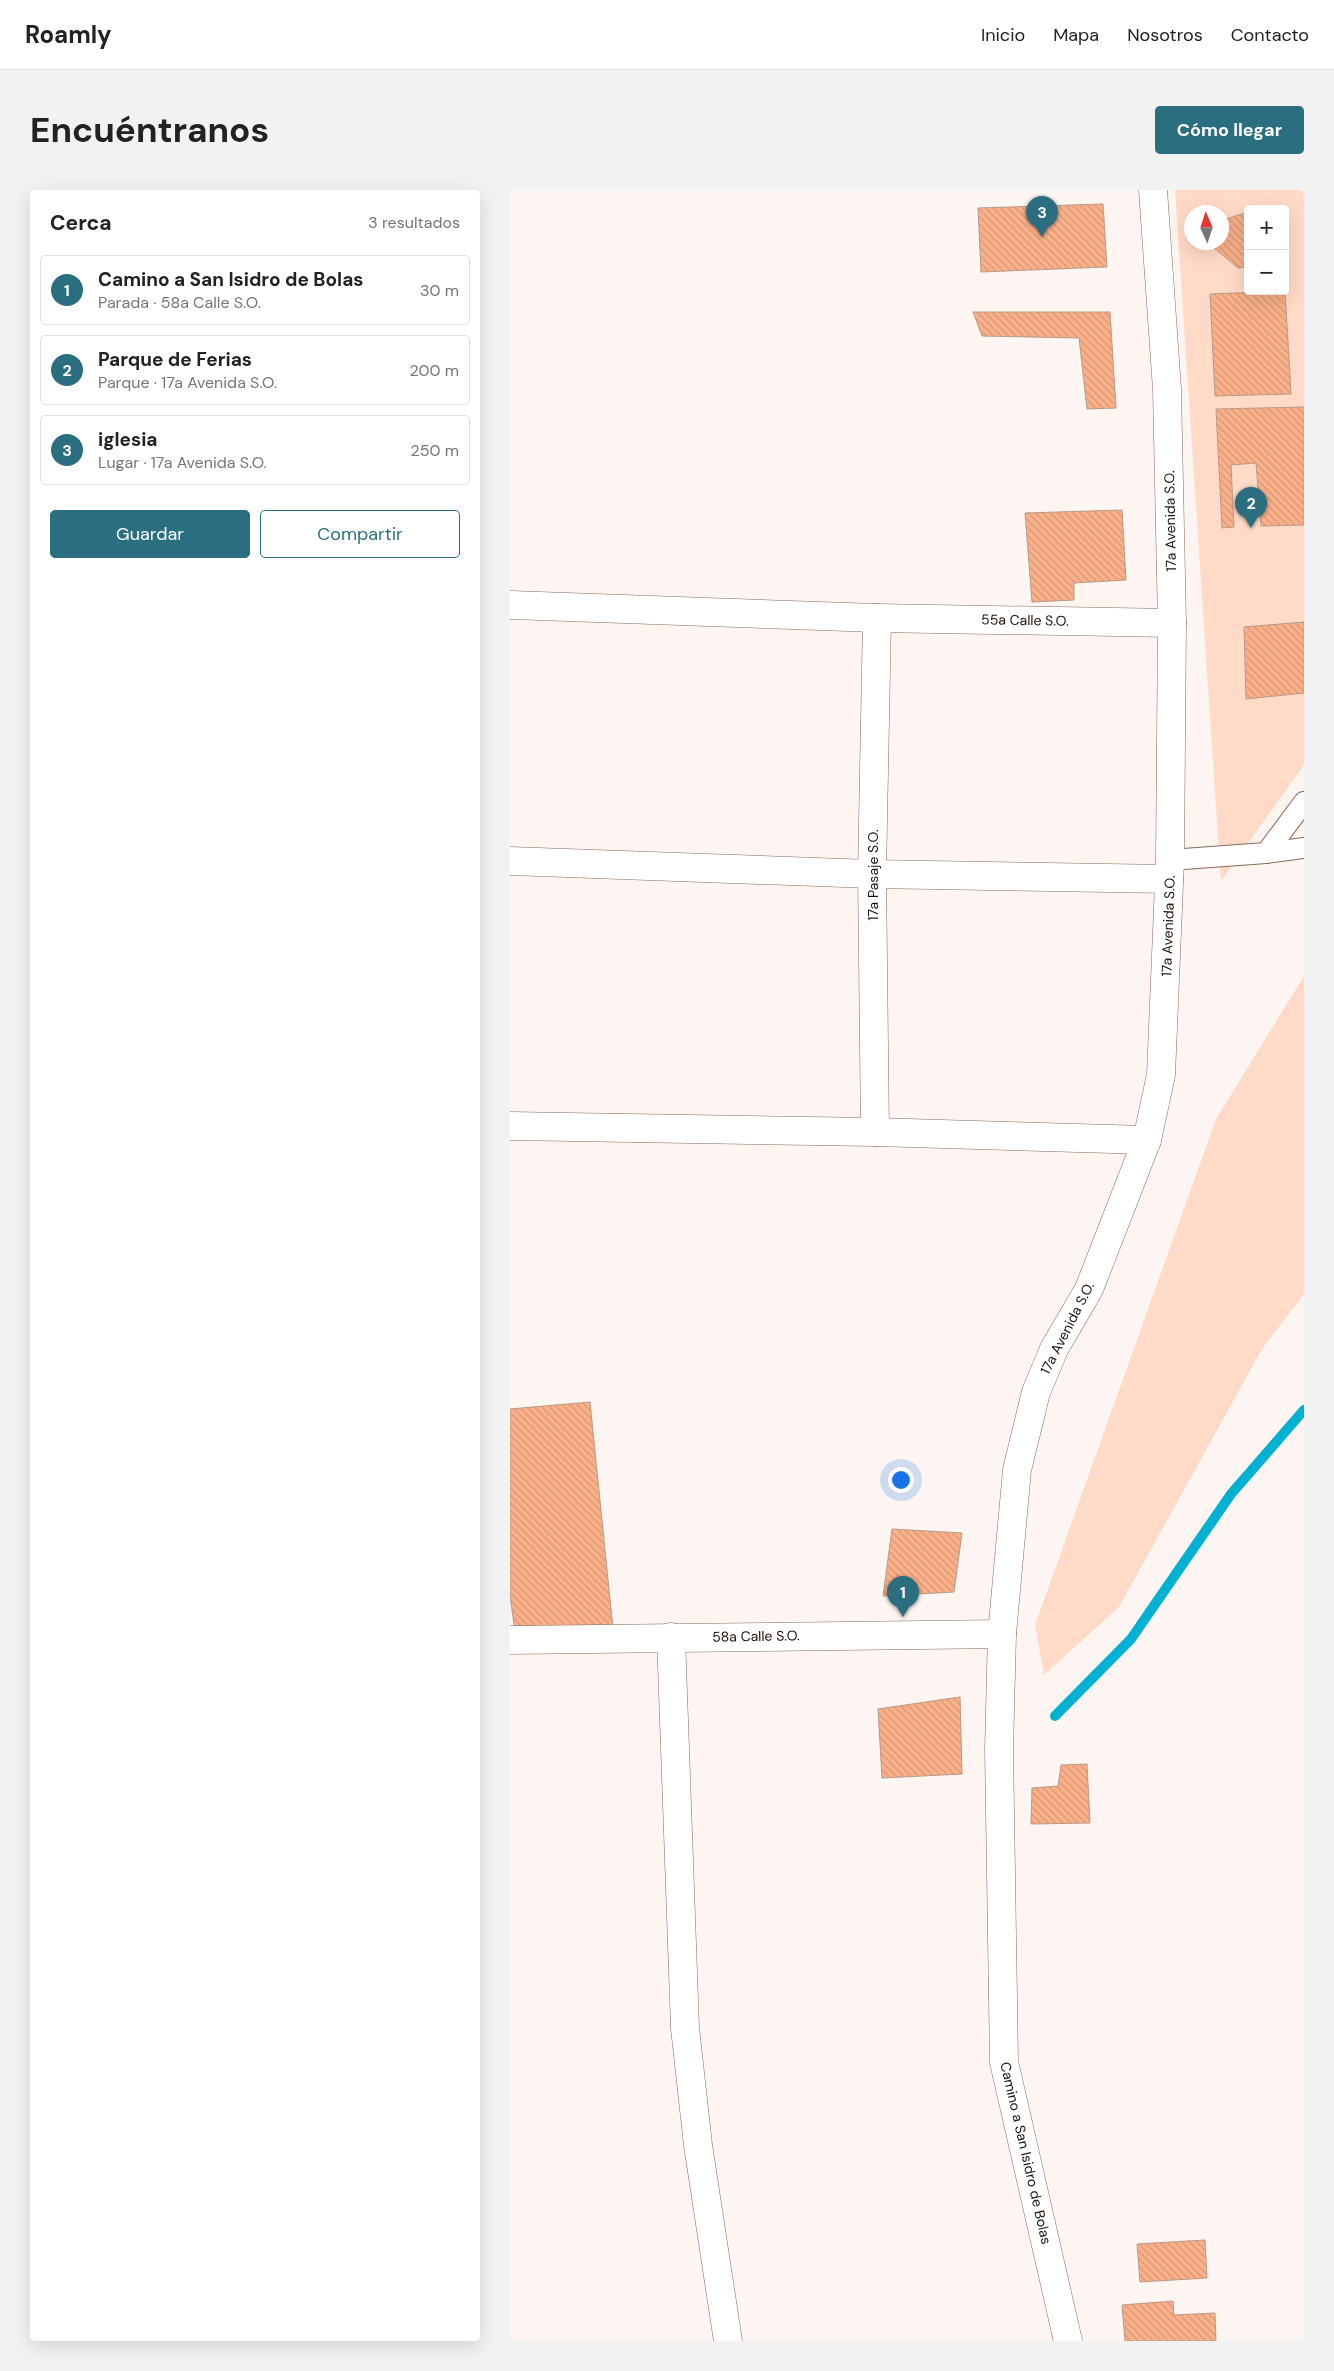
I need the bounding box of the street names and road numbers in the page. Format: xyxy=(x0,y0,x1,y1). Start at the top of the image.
street label: 17a Avenida S.O. xyxy=(1160,470,1180,572)
street label: 55a Calle S.O. xyxy=(981,610,1069,630)
street label: 17a Pasaje S.O. xyxy=(864,829,882,921)
street label: 17a Avenida S.O. xyxy=(1157,875,1179,977)
street label: 17a Avenida S.O. xyxy=(1036,1279,1098,1377)
street label: 58a Calle S.O. xyxy=(712,1626,800,1646)
street label: Camino a San Isidro de Bolas xyxy=(996,2060,1056,2246)

